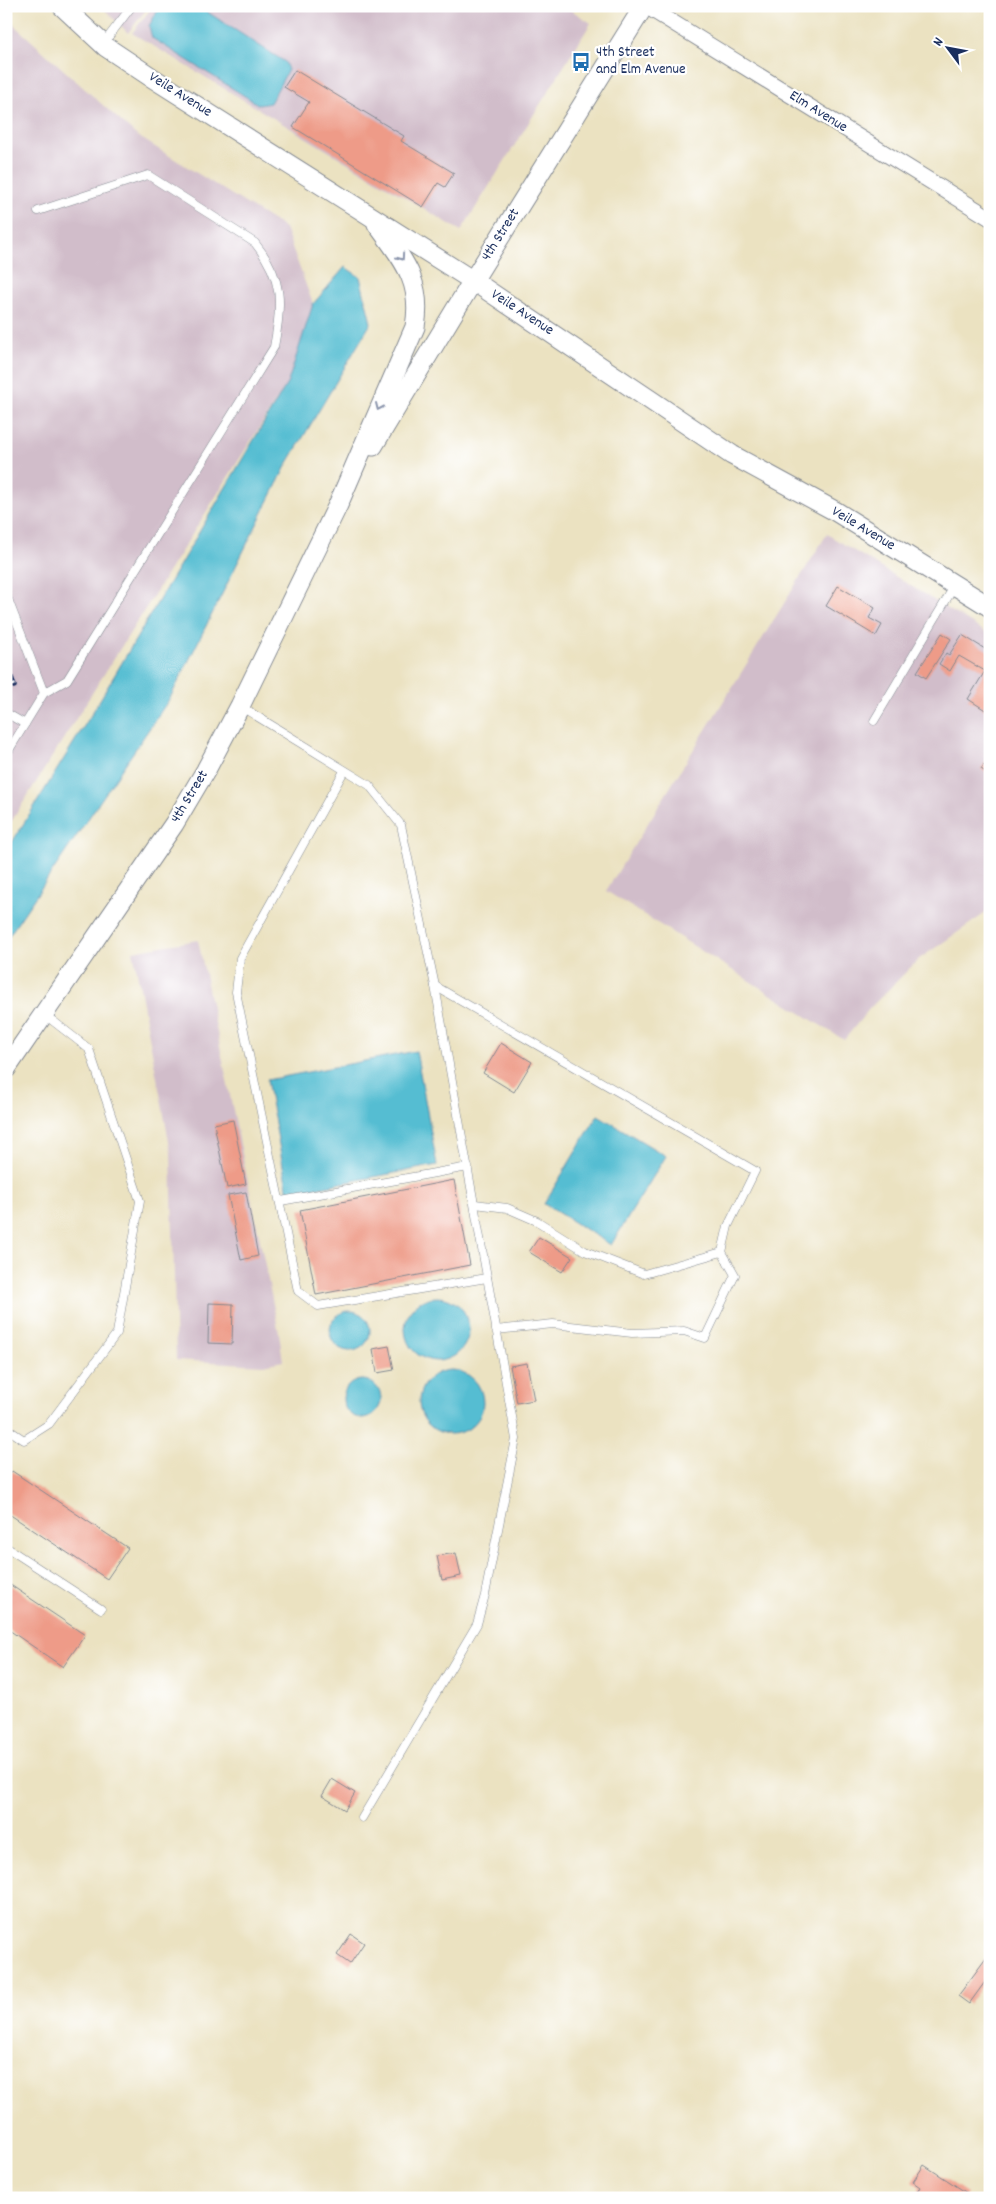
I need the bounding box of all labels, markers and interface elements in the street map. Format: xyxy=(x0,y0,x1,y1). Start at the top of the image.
north arrow xyxy=(924,22,974,72)
text: N xyxy=(928,34,949,50)
place label: 4th Street and Elm Avenue xyxy=(596,42,686,81)
bus stop icon: 4th Street and Elm Avenue xyxy=(570,51,592,73)
street label: Veile Avenue xyxy=(144,67,216,123)
street label: Elm Avenue xyxy=(785,85,852,139)
street label: 4th Street xyxy=(476,204,526,266)
one-way arrow xyxy=(395,251,403,260)
street label: Veile Avenue xyxy=(486,284,558,342)
one-way arrow xyxy=(376,402,386,411)
street label: Veile Avenue xyxy=(827,501,900,557)
street label: 4th Street xyxy=(166,766,215,828)

